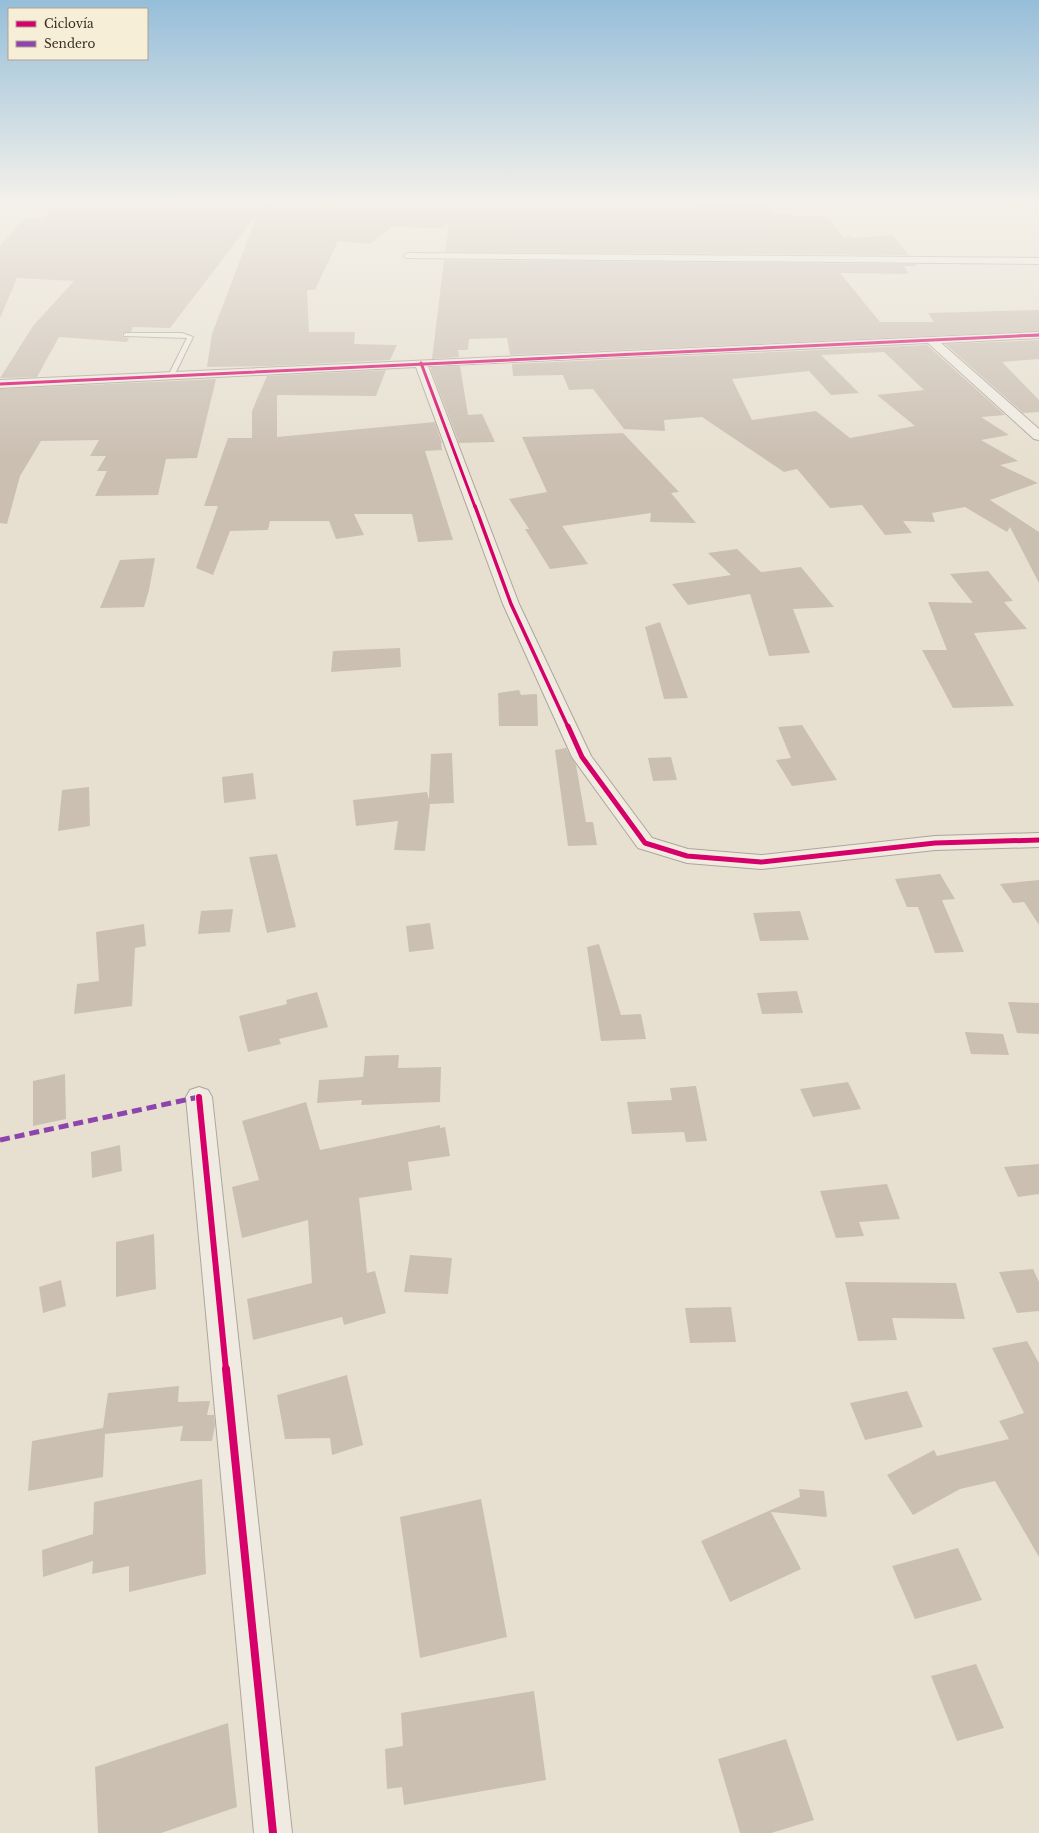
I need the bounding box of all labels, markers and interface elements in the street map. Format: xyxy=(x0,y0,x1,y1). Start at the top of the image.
legend xyxy=(8,8,148,60)
text: Ciclovía xyxy=(44,16,94,31)
text: Sendero xyxy=(44,36,95,51)

